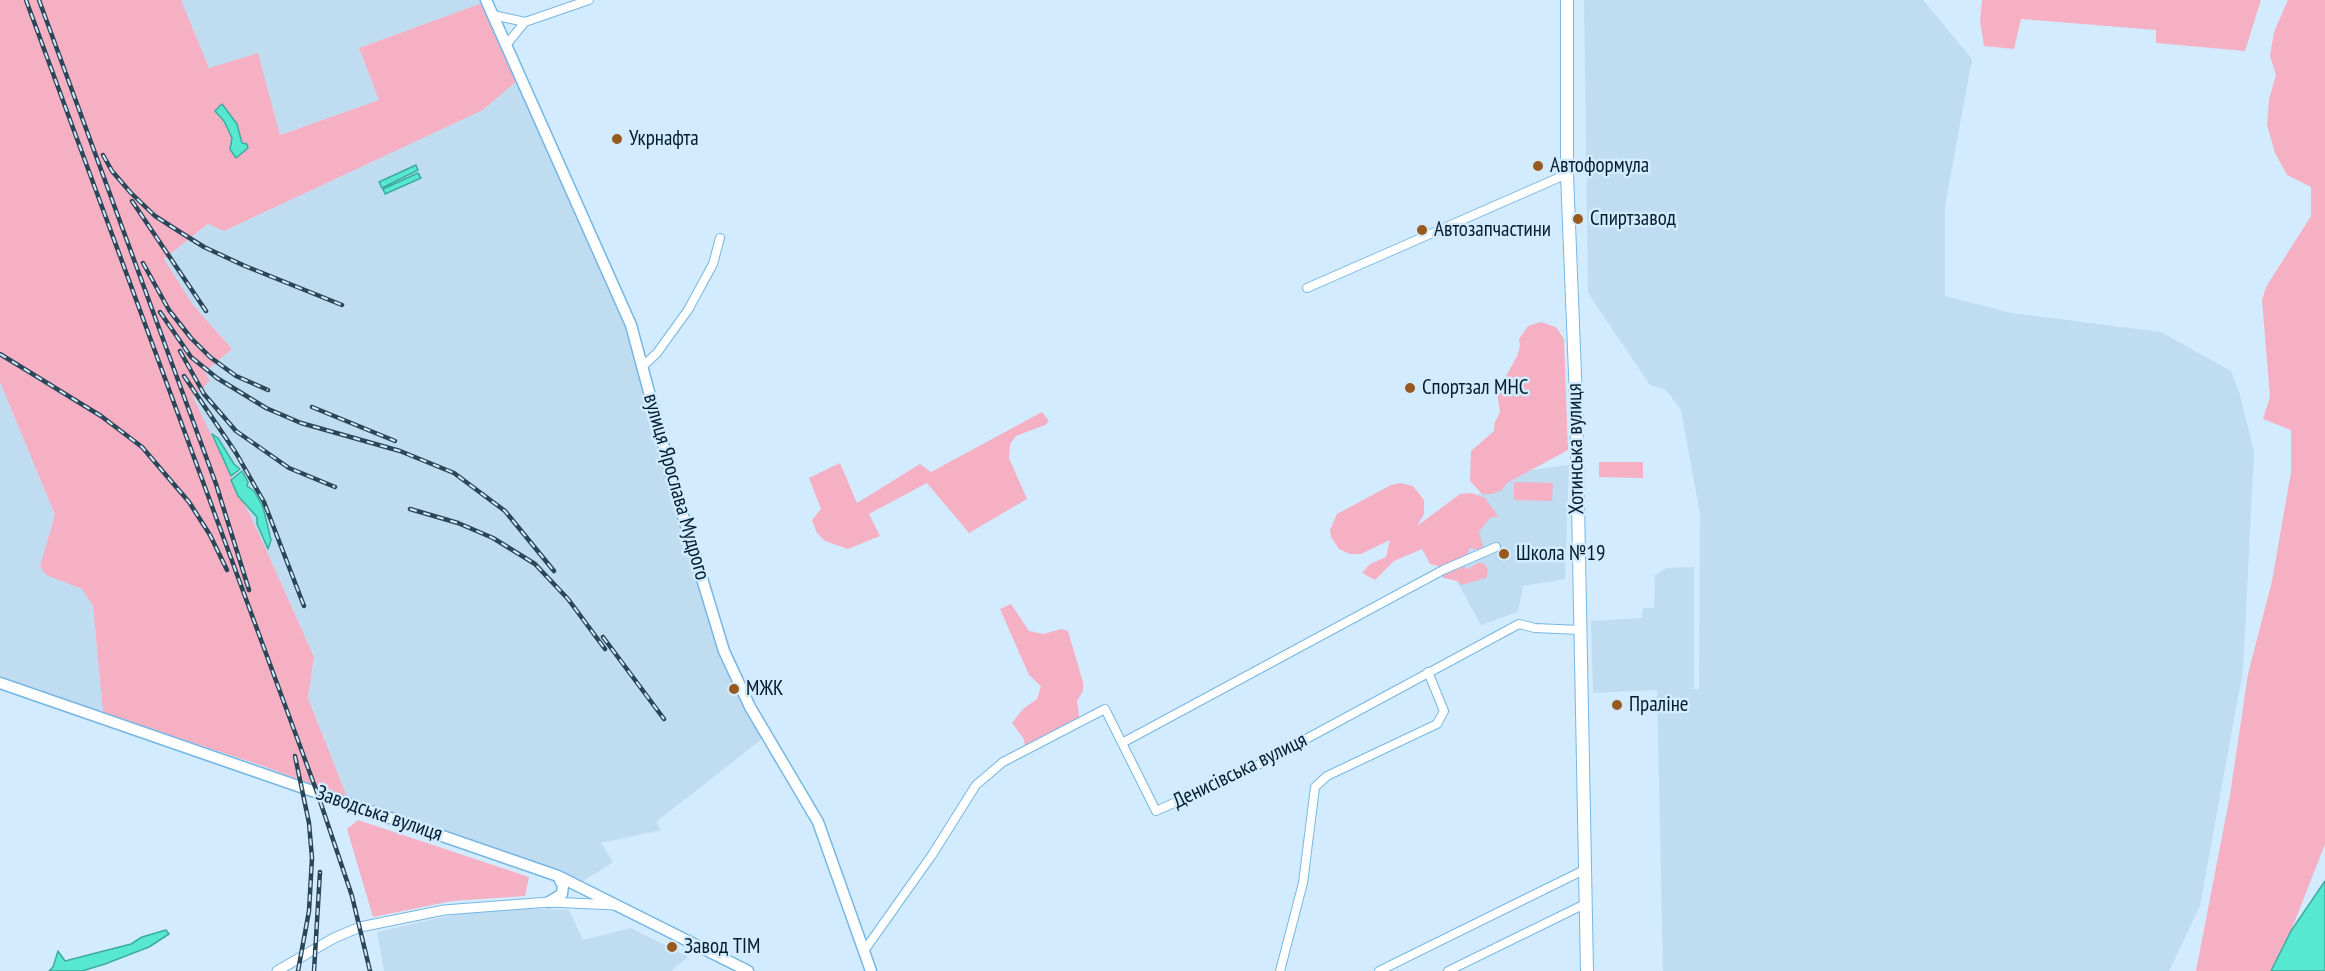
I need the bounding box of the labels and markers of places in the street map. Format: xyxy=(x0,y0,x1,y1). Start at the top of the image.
place label: Укрнафта xyxy=(629,126,699,152)
marker: Укрнафта xyxy=(610,132,624,146)
place label: Автоформула xyxy=(1550,153,1649,179)
marker: Автоформула xyxy=(1531,159,1545,173)
place label: Спиртзавод xyxy=(1590,206,1676,232)
marker: Спиртзавод xyxy=(1571,212,1585,226)
place label: Автозапчастини xyxy=(1434,217,1551,243)
marker: Автозапчастини xyxy=(1415,223,1429,237)
place label: Спортзал МНС xyxy=(1422,375,1528,401)
marker: Спортзал МНС xyxy=(1403,381,1417,395)
place label: Школа №19 xyxy=(1516,541,1605,567)
marker: Школа №19 xyxy=(1497,547,1511,561)
place label: МЖК xyxy=(746,676,783,702)
marker: МЖК xyxy=(727,682,741,696)
place label: Праліне xyxy=(1629,692,1688,718)
marker: Праліне xyxy=(1610,698,1624,712)
place label: Завод ТІМ xyxy=(684,934,760,960)
marker: Завод ТІМ xyxy=(665,940,679,954)

